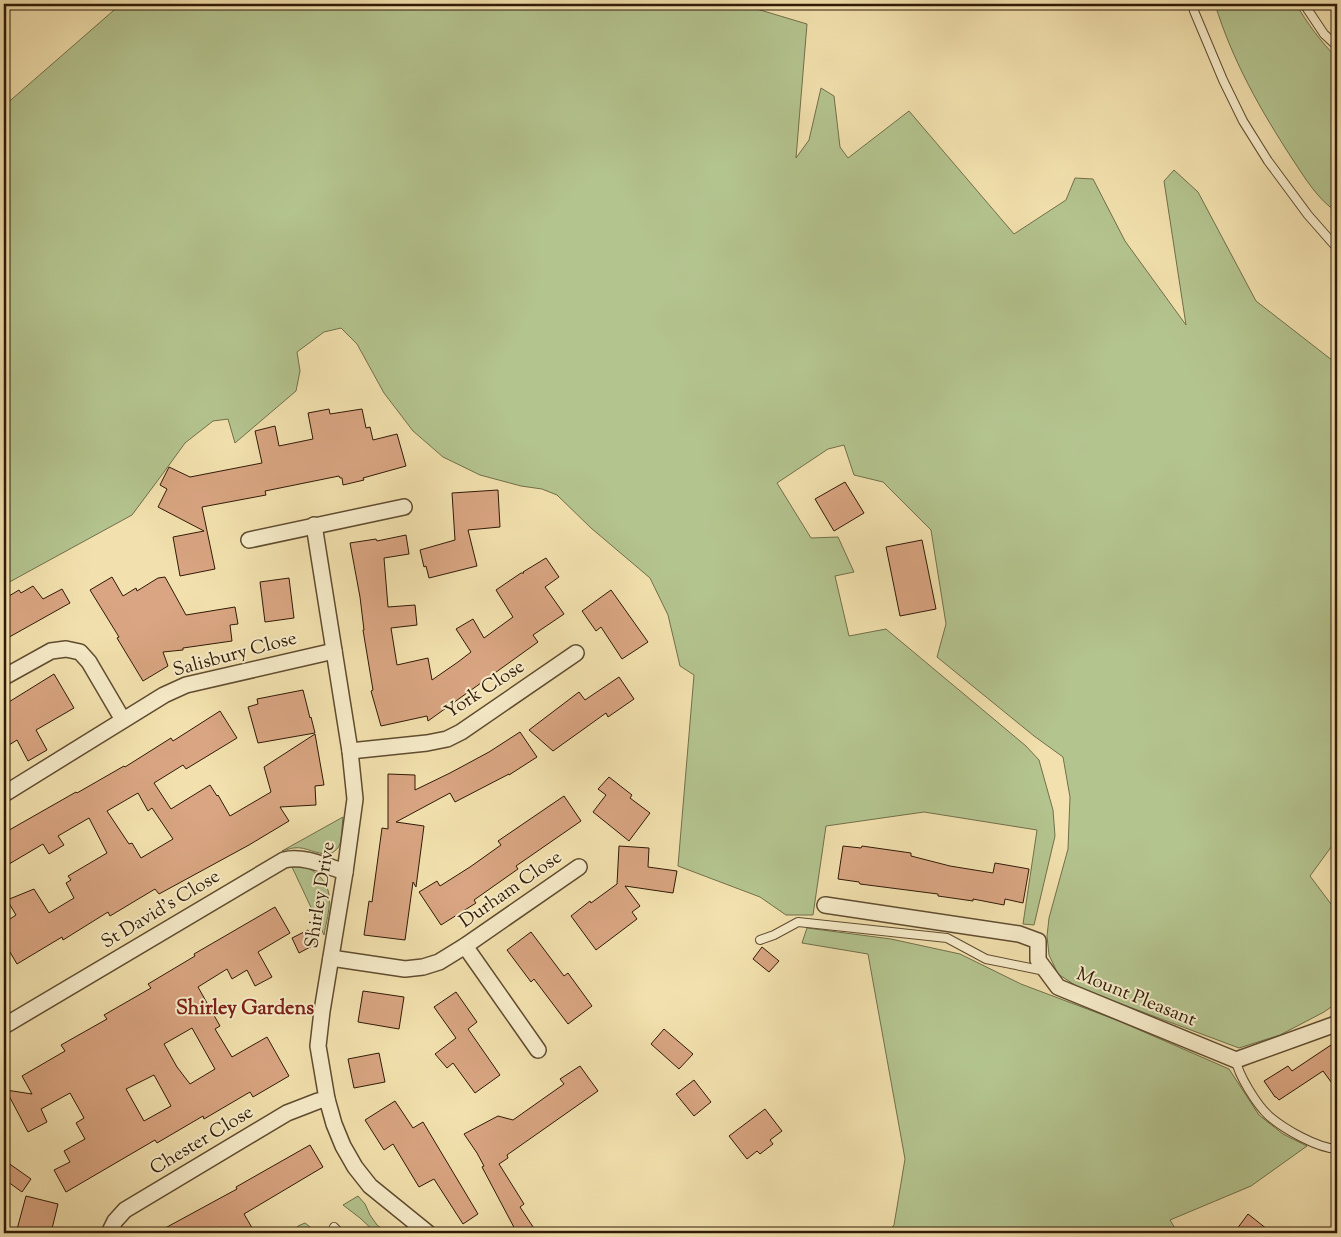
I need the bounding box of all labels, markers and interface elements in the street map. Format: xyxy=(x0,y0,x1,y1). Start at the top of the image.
street label: Salisbury Close xyxy=(170,625,300,684)
street label: York Close xyxy=(440,654,530,726)
street label: Shirley Drive xyxy=(299,840,343,950)
street label: Durham Close xyxy=(454,844,568,935)
street label: St David's Close xyxy=(96,864,226,956)
street label: Mount Pleasant xyxy=(1072,962,1201,1035)
district label: Shirley Gardens xyxy=(176,995,314,1024)
street label: Chester Close xyxy=(145,1099,259,1183)

